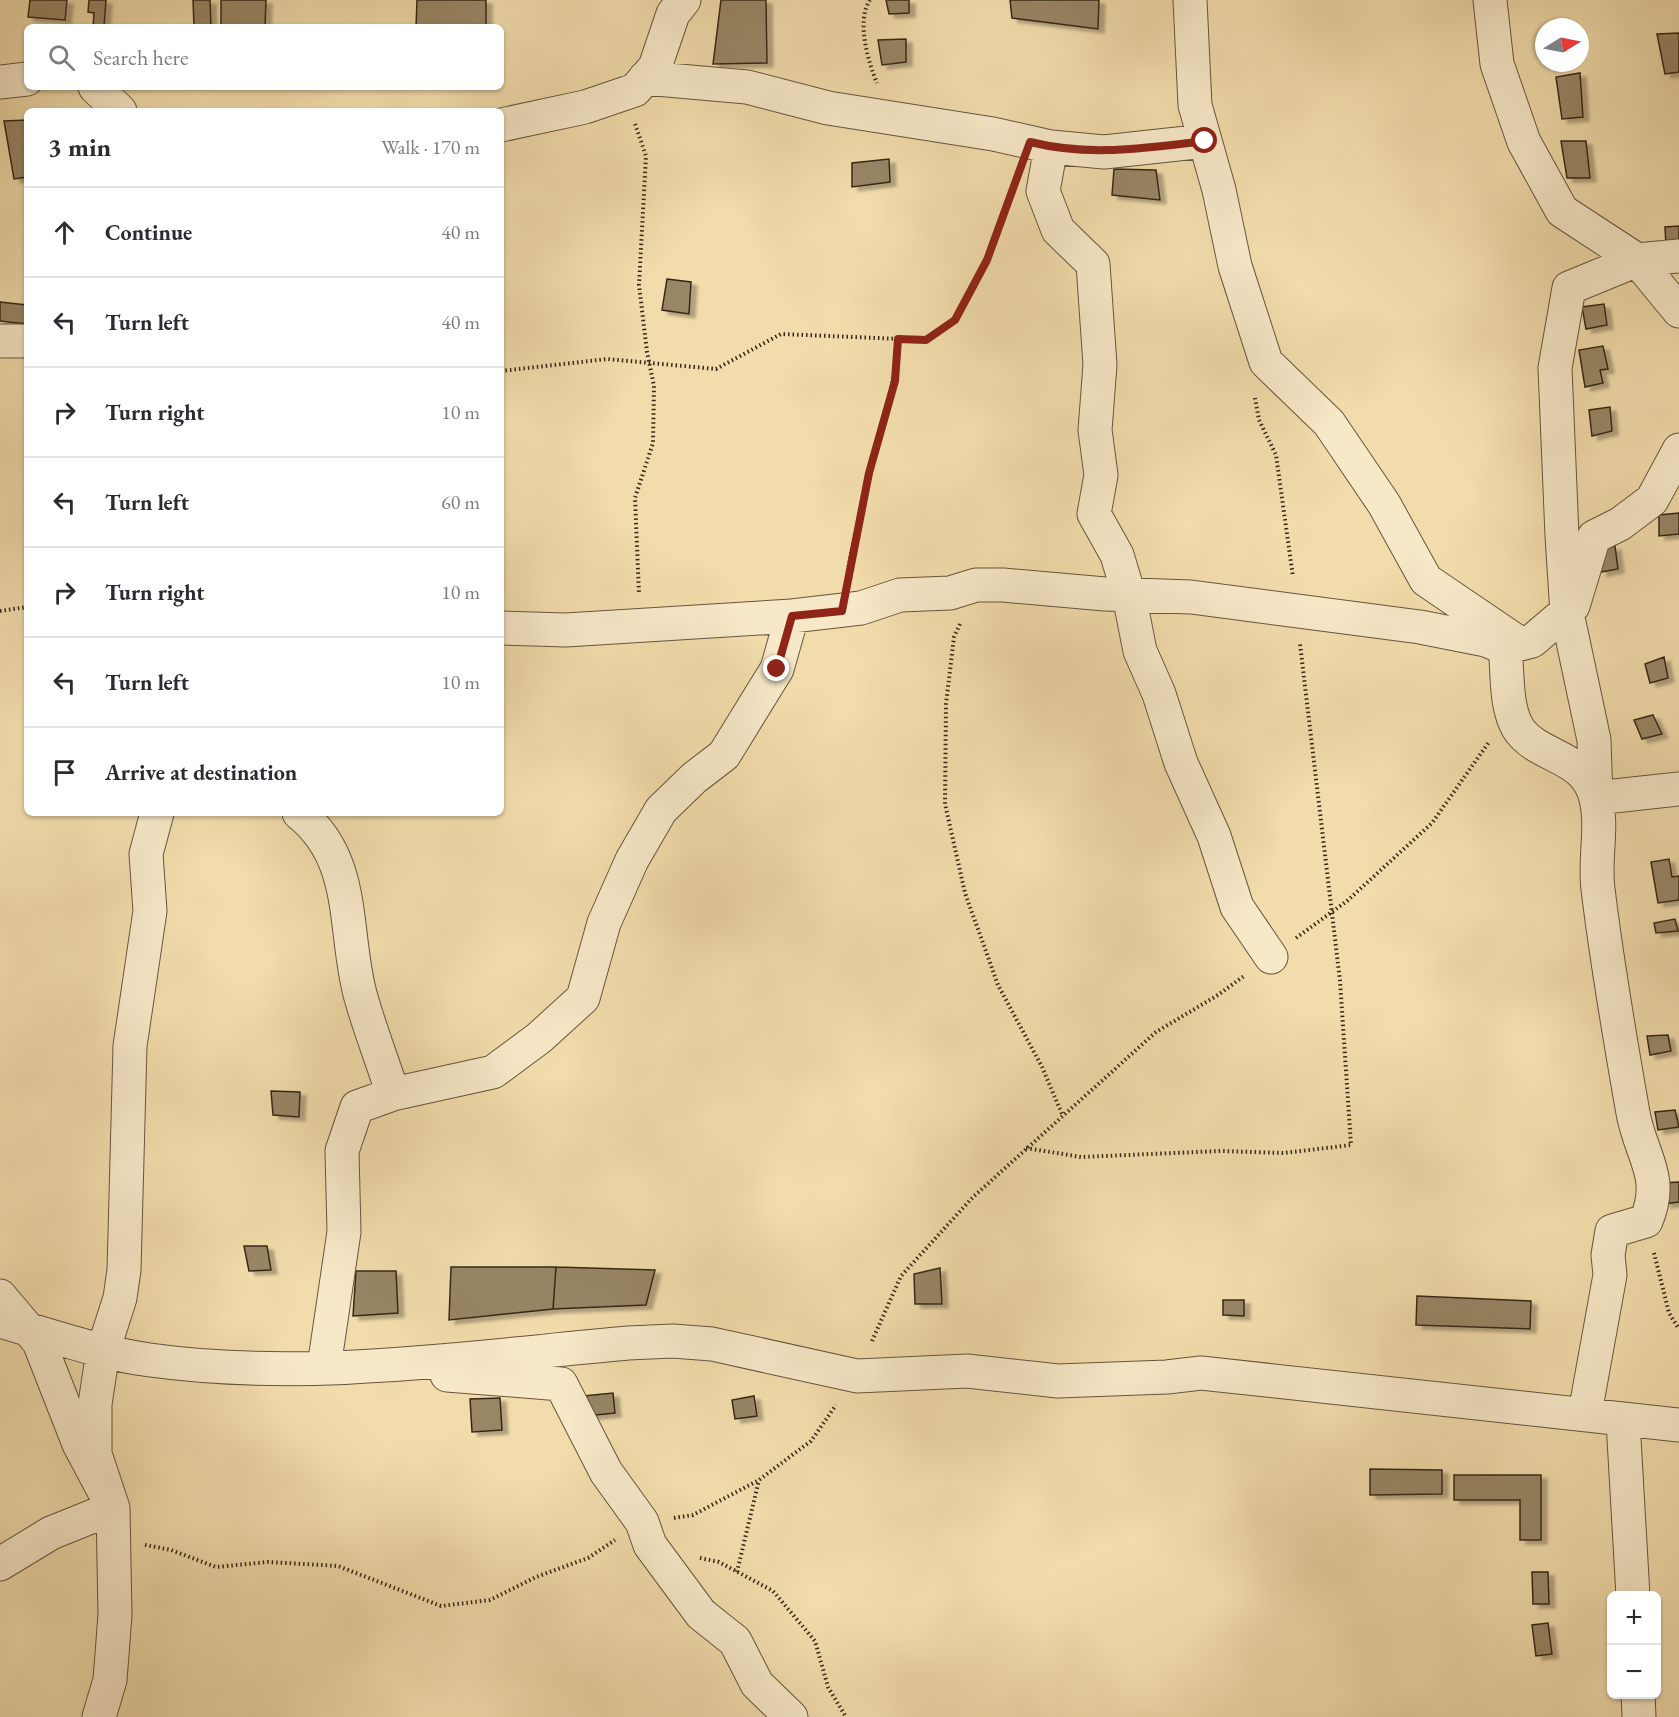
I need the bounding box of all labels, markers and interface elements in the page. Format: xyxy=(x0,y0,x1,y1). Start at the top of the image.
north arrow xyxy=(1535,18,1589,72)
search box xyxy=(24,24,504,90)
icon: search xyxy=(45,41,78,74)
text: Search here xyxy=(93,43,188,72)
route start xyxy=(1191,127,1217,153)
text: 3 min xyxy=(48,130,111,164)
text: Walk · 170 m xyxy=(381,134,480,160)
icon: ahead xyxy=(48,216,81,249)
text: Continue xyxy=(105,218,192,247)
text: 40 m xyxy=(441,219,480,245)
icon: left xyxy=(48,306,81,339)
text: Turn left xyxy=(105,308,189,337)
text: 40 m xyxy=(441,309,480,335)
icon: right xyxy=(48,396,81,429)
text: Turn right xyxy=(105,398,204,427)
text: 10 m xyxy=(441,399,480,425)
icon: left xyxy=(48,486,81,519)
text: Turn left xyxy=(105,488,189,517)
text: 60 m xyxy=(441,489,480,515)
icon: right xyxy=(48,576,81,609)
text: Turn right xyxy=(105,578,204,607)
text: 10 m xyxy=(441,579,480,605)
route end xyxy=(763,655,789,681)
icon: left xyxy=(48,666,81,699)
text: Turn left xyxy=(105,668,189,697)
text: 10 m xyxy=(441,669,480,695)
icon: arrive xyxy=(48,756,81,789)
text: Arrive at destination xyxy=(105,758,297,787)
map controls xyxy=(1607,1591,1661,1699)
button: + xyxy=(1607,1591,1661,1645)
button: − xyxy=(1607,1645,1661,1699)

